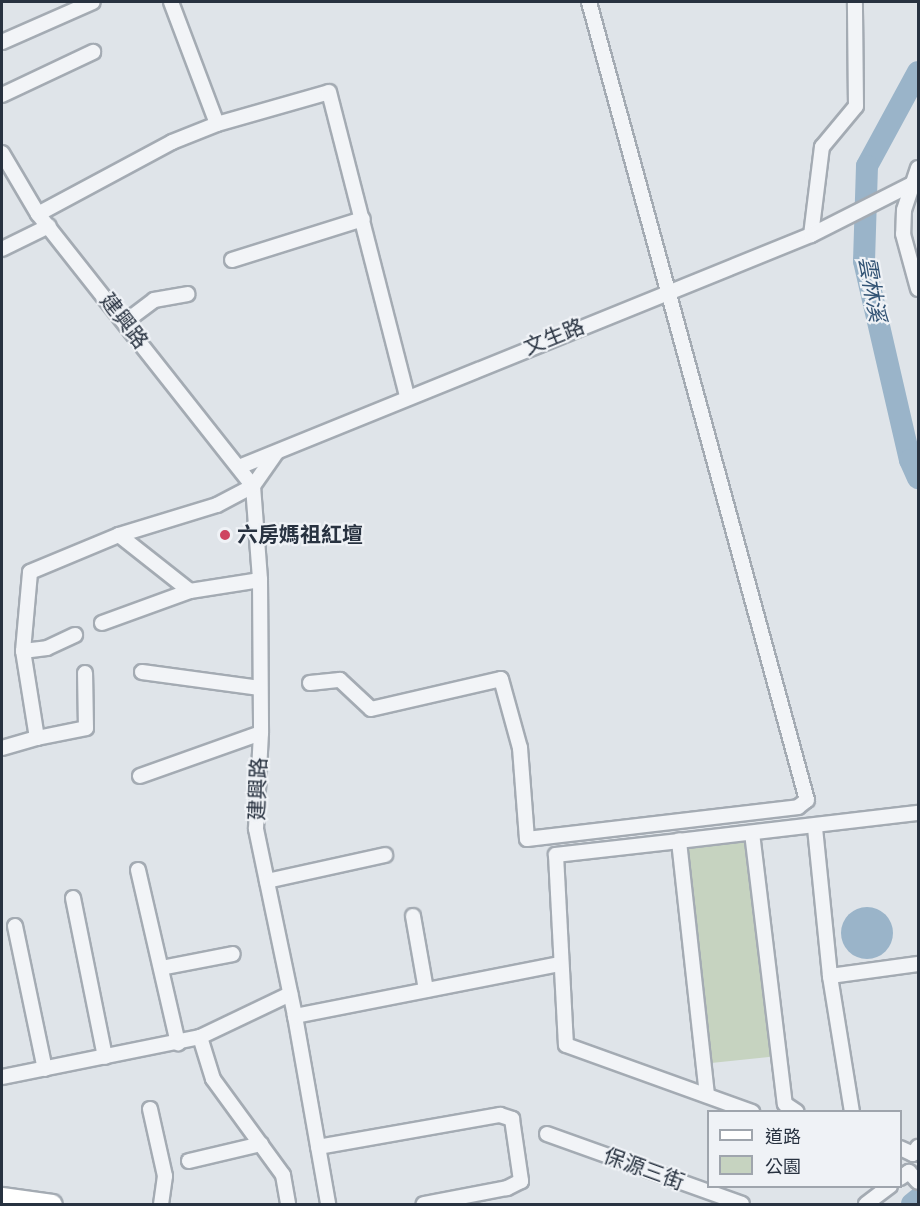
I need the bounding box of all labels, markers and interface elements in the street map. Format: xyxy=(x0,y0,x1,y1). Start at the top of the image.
water label: 雲林溪 xyxy=(853,254,891,324)
street label: 建興路 xyxy=(95,288,153,354)
street label: 文生路 xyxy=(520,314,588,360)
place label: 六房媽祖紅壇 xyxy=(237,522,363,548)
marker: 六房媽祖紅壇 xyxy=(218,528,232,542)
street label: 建興路 xyxy=(244,757,272,821)
legend xyxy=(707,1110,902,1188)
text: 道路 xyxy=(765,1126,801,1147)
street label: 保源三街 xyxy=(600,1143,688,1195)
text: 公園 xyxy=(765,1156,801,1177)

